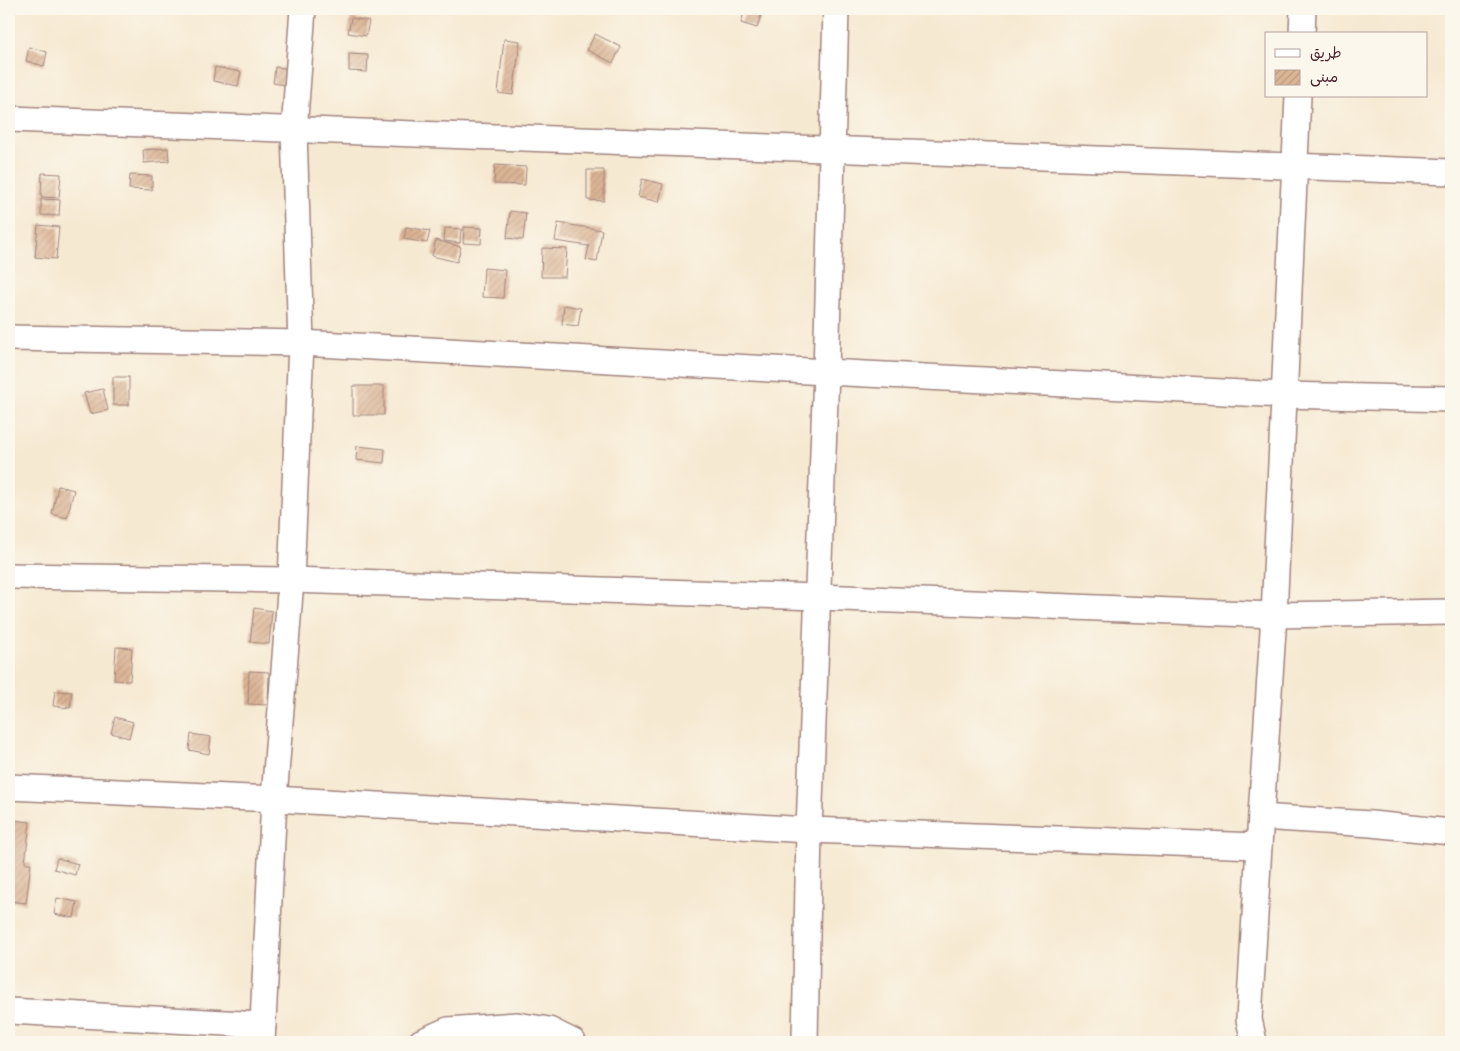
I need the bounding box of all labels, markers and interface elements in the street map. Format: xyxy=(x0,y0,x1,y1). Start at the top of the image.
legend xyxy=(1265,32,1428,98)
text: طريق xyxy=(1310,40,1342,66)
text: مبنى xyxy=(1310,64,1338,90)

